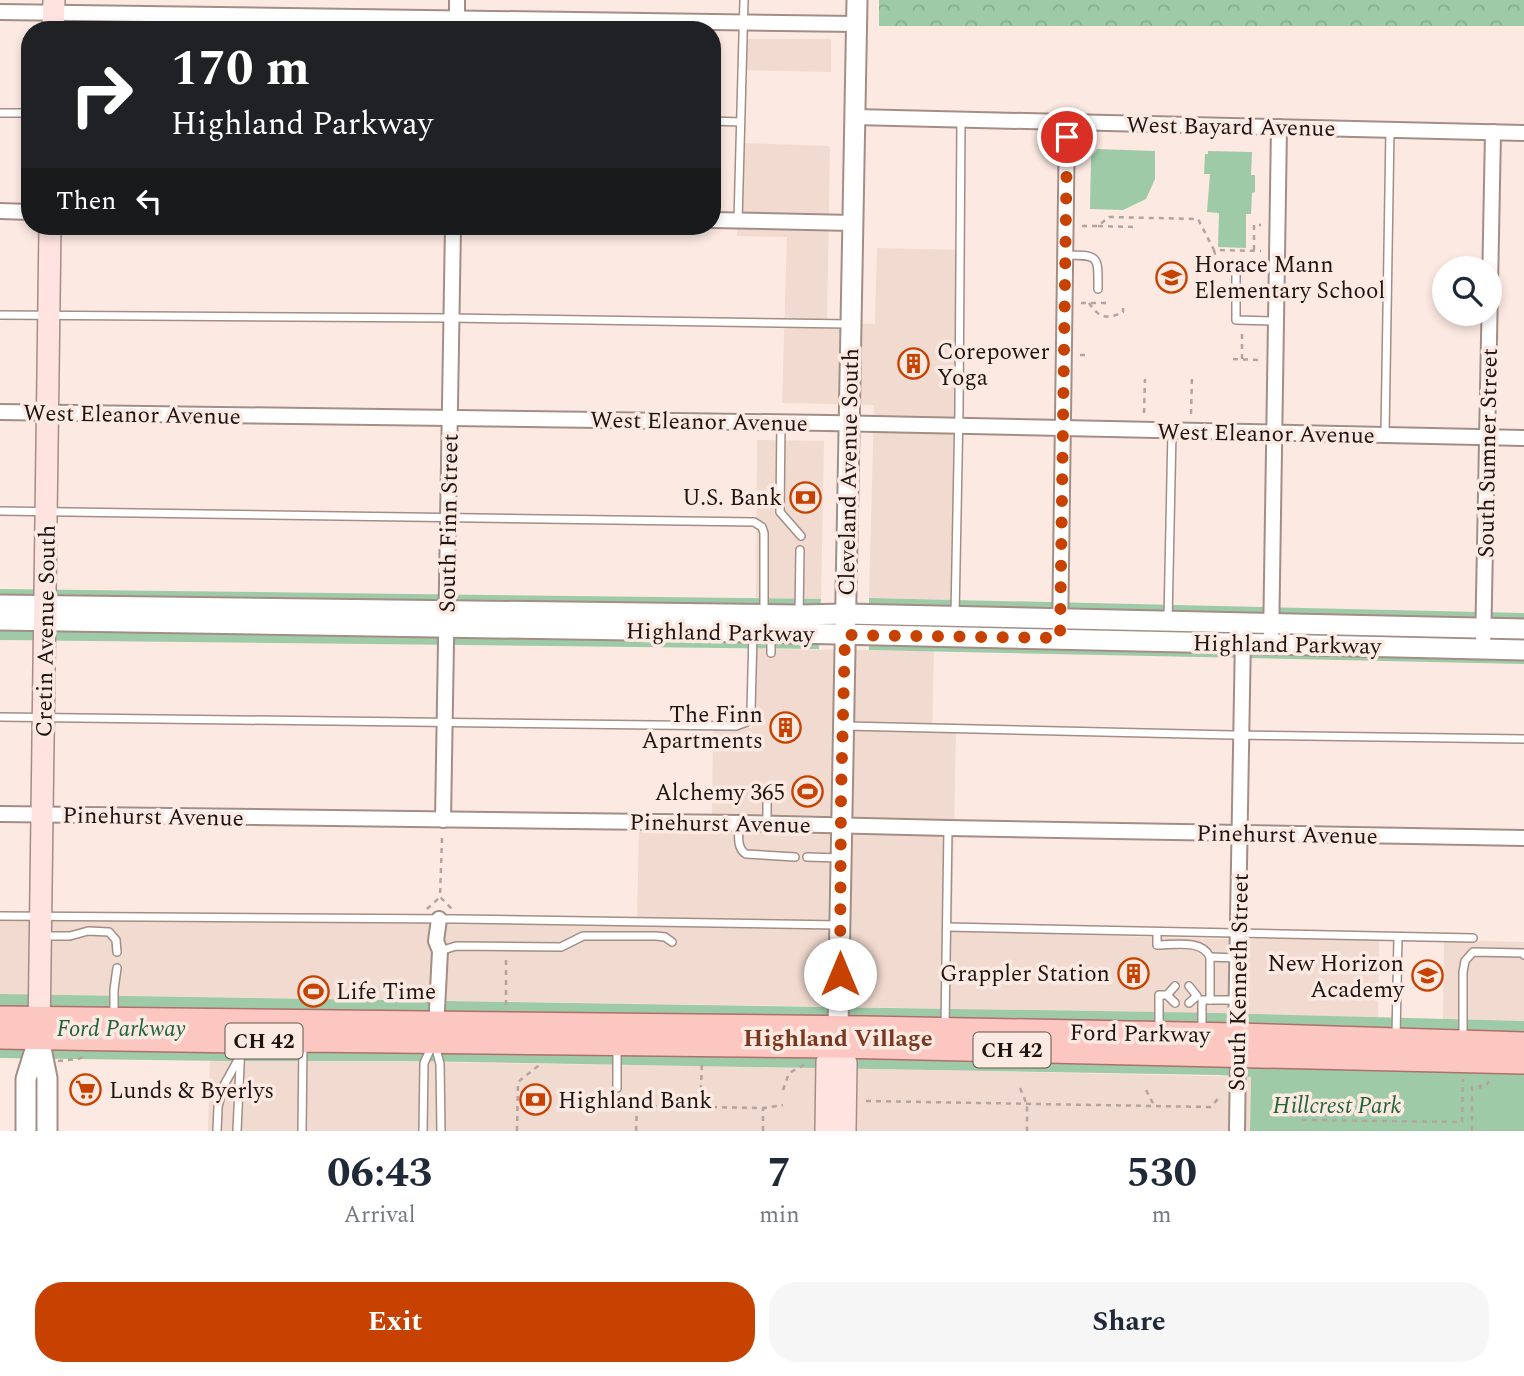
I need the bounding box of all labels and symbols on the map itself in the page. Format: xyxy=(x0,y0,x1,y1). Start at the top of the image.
pin xyxy=(1037,107,1097,167)
street label: West Bayard Avenue xyxy=(1126,108,1336,147)
place label: Horace Mann Elementary School xyxy=(1194,248,1385,309)
school or university icon: Horace Mann Elementary School xyxy=(1154,260,1188,294)
place label: Corepower Yoga xyxy=(937,335,1050,396)
building icon: Corepower Yoga xyxy=(897,347,931,381)
street label: Cleveland Avenue South xyxy=(830,348,869,596)
street label: South Sumner Street xyxy=(1469,348,1508,558)
street label: West Eleanor Avenue xyxy=(23,396,241,435)
street label: West Eleanor Avenue xyxy=(590,403,808,442)
street label: West Eleanor Avenue xyxy=(1157,415,1375,454)
street label: South Finn Street xyxy=(430,433,469,613)
bank icon: U.S. Bank xyxy=(788,480,822,514)
place label: U.S. Bank xyxy=(682,481,782,516)
street label: Cretin Avenue South xyxy=(27,524,66,738)
street label: Highland Parkway xyxy=(625,614,815,653)
street label: Highland Parkway xyxy=(1192,626,1382,665)
place label: The Finn Apartments xyxy=(641,698,763,759)
building icon: The Finn Apartments xyxy=(769,710,803,744)
sports icon: Alchemy 365 xyxy=(791,775,825,809)
place label: Alchemy 365 xyxy=(655,776,785,811)
street label: Pinehurst Avenue xyxy=(62,798,244,837)
street label: Pinehurst Avenue xyxy=(629,805,811,844)
street label: Pinehurst Avenue xyxy=(1196,816,1378,855)
street label: South Kenneth Street xyxy=(1220,873,1259,1091)
position arrow xyxy=(803,937,877,1011)
place label: New Horizon Academy xyxy=(1267,947,1405,1008)
building icon: Grappler Station xyxy=(1116,956,1150,990)
place label: Grappler Station xyxy=(940,957,1110,992)
school or university icon: New Horizon Academy xyxy=(1410,959,1444,993)
sports icon: Life Time xyxy=(296,974,330,1008)
place label: Life Time xyxy=(336,975,436,1010)
park label: Ford Parkway xyxy=(56,1012,186,1047)
street label: Ford Parkway xyxy=(1069,1016,1211,1053)
district label: Highland Village xyxy=(743,1021,933,1057)
road number: CH 42 xyxy=(226,1024,302,1058)
road number: CH 42 xyxy=(974,1032,1050,1068)
supermarket icon: Lunds & Byerlys xyxy=(69,1073,103,1107)
place label: Lunds & Byerlys xyxy=(109,1074,274,1109)
bank icon: Highland Bank xyxy=(518,1083,552,1117)
place label: Highland Bank xyxy=(558,1084,712,1119)
park label: Hillcrest Park xyxy=(1273,1089,1401,1124)

